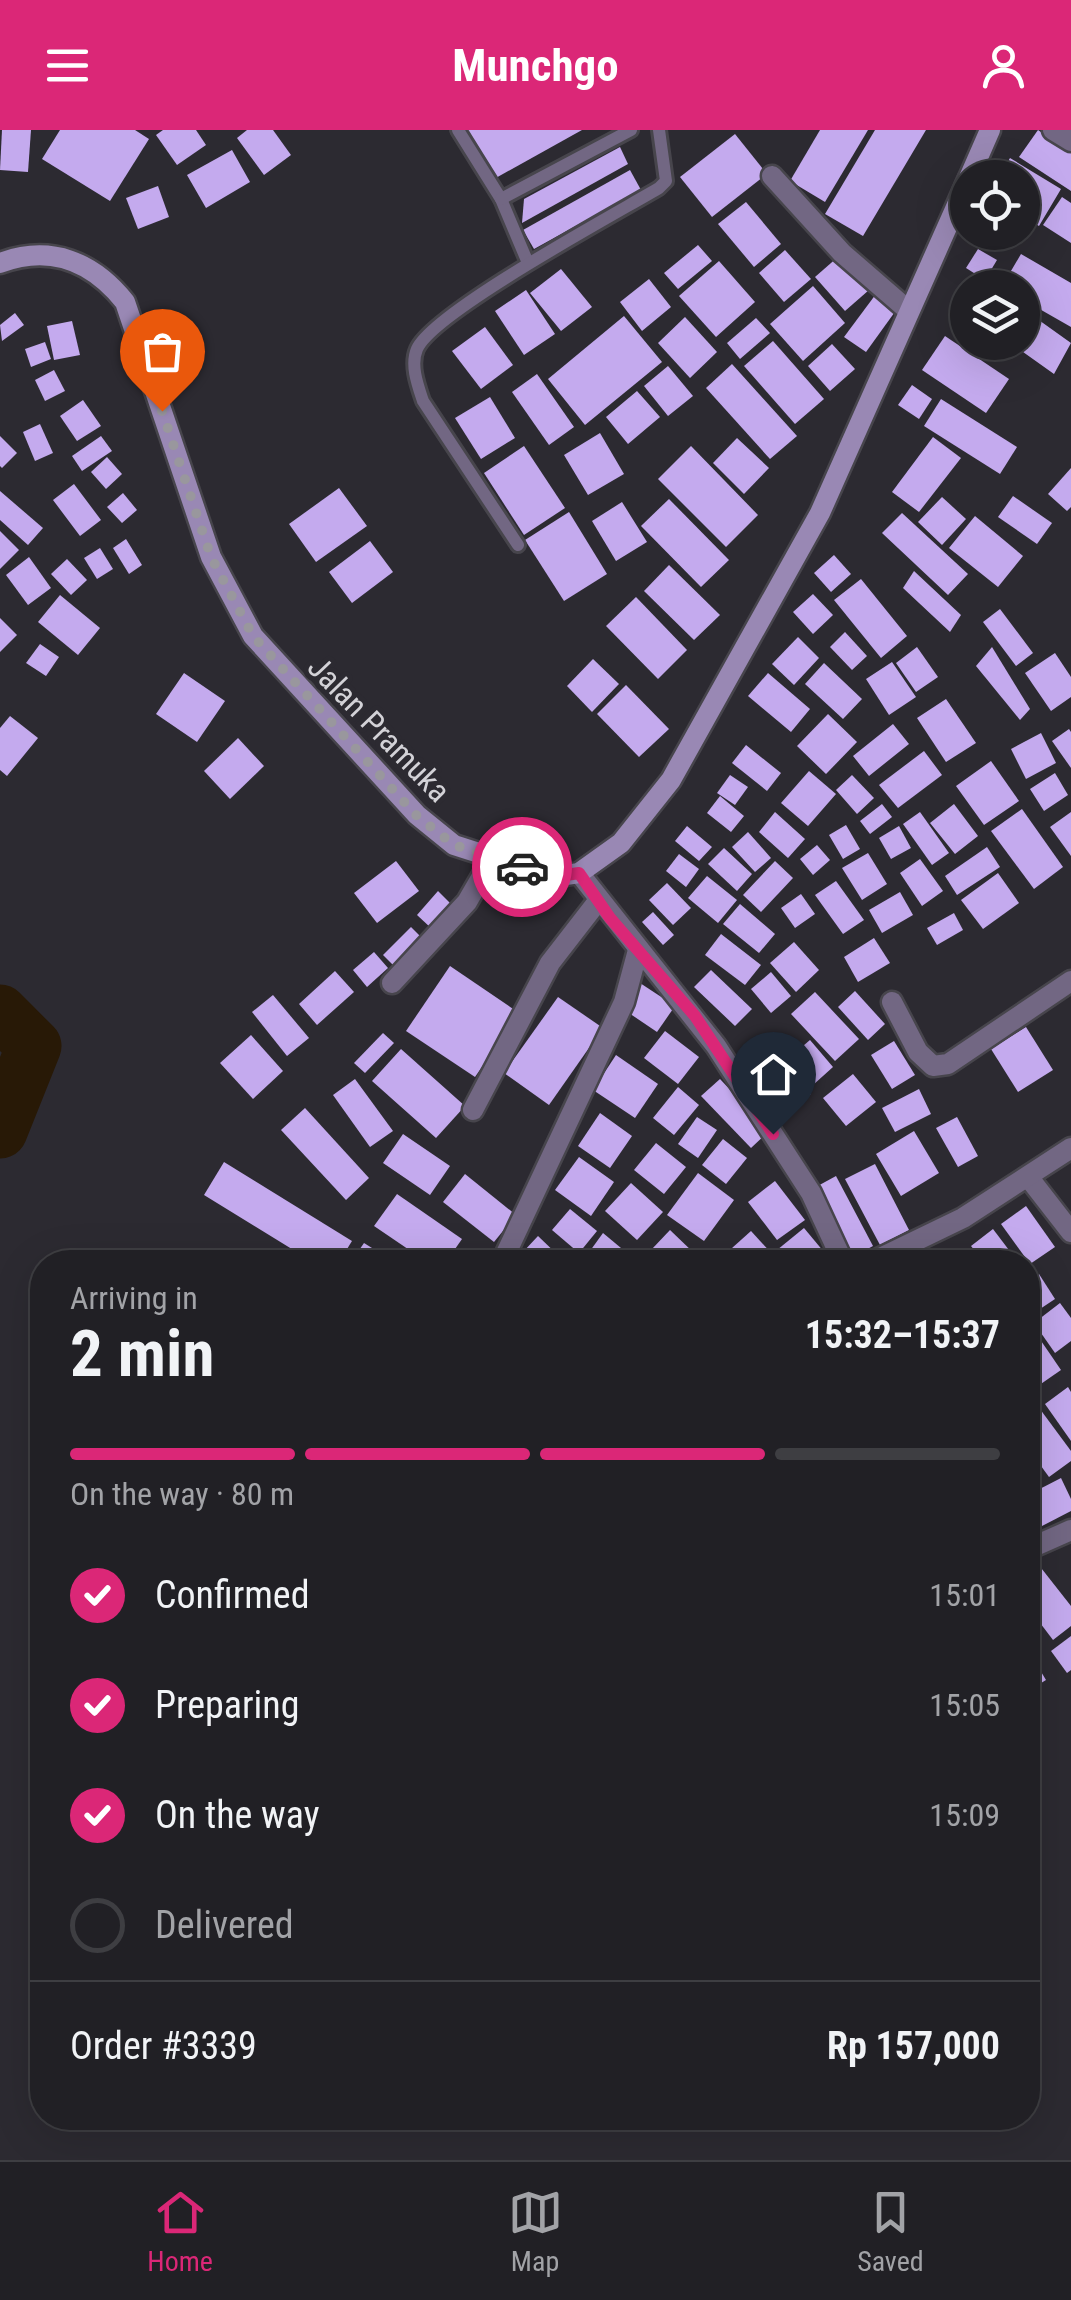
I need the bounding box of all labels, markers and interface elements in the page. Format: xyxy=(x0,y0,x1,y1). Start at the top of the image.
icon: menu xyxy=(40,38,95,93)
icon: person xyxy=(976,38,1031,93)
text: Munchgo xyxy=(452,39,619,92)
map controls xyxy=(950,160,1040,360)
button: locate xyxy=(950,160,1040,250)
button: layers xyxy=(950,270,1040,360)
pin xyxy=(120,309,205,412)
icon: bag xyxy=(135,324,190,379)
street label: Jalan Pramuka xyxy=(300,648,458,810)
courier xyxy=(472,817,572,917)
icon: car xyxy=(495,840,550,895)
pin xyxy=(731,1032,816,1135)
icon: home xyxy=(746,1047,801,1102)
text: Arriving in xyxy=(70,1279,198,1317)
text: 15:32–15:37 xyxy=(805,1313,1000,1357)
text: 2 min xyxy=(70,1316,214,1392)
text: On the way · 80 m xyxy=(70,1475,294,1513)
icon: check xyxy=(70,1568,125,1623)
text: Confirmed xyxy=(155,1573,310,1617)
text: 15:01 xyxy=(929,1576,1000,1614)
icon: check xyxy=(70,1678,125,1733)
text: Preparing xyxy=(155,1683,300,1727)
text: 15:05 xyxy=(929,1686,1000,1724)
icon: check xyxy=(70,1788,125,1843)
text: On the way xyxy=(155,1793,320,1837)
text: 15:09 xyxy=(929,1796,1000,1834)
text: Delivered xyxy=(155,1903,294,1947)
text: Order #3339 xyxy=(70,2024,257,2068)
text: Rp 157,000 xyxy=(827,2024,1000,2068)
tab: Home xyxy=(147,2185,213,2278)
tab: Map xyxy=(508,2185,563,2278)
tab: Saved xyxy=(857,2185,924,2278)

